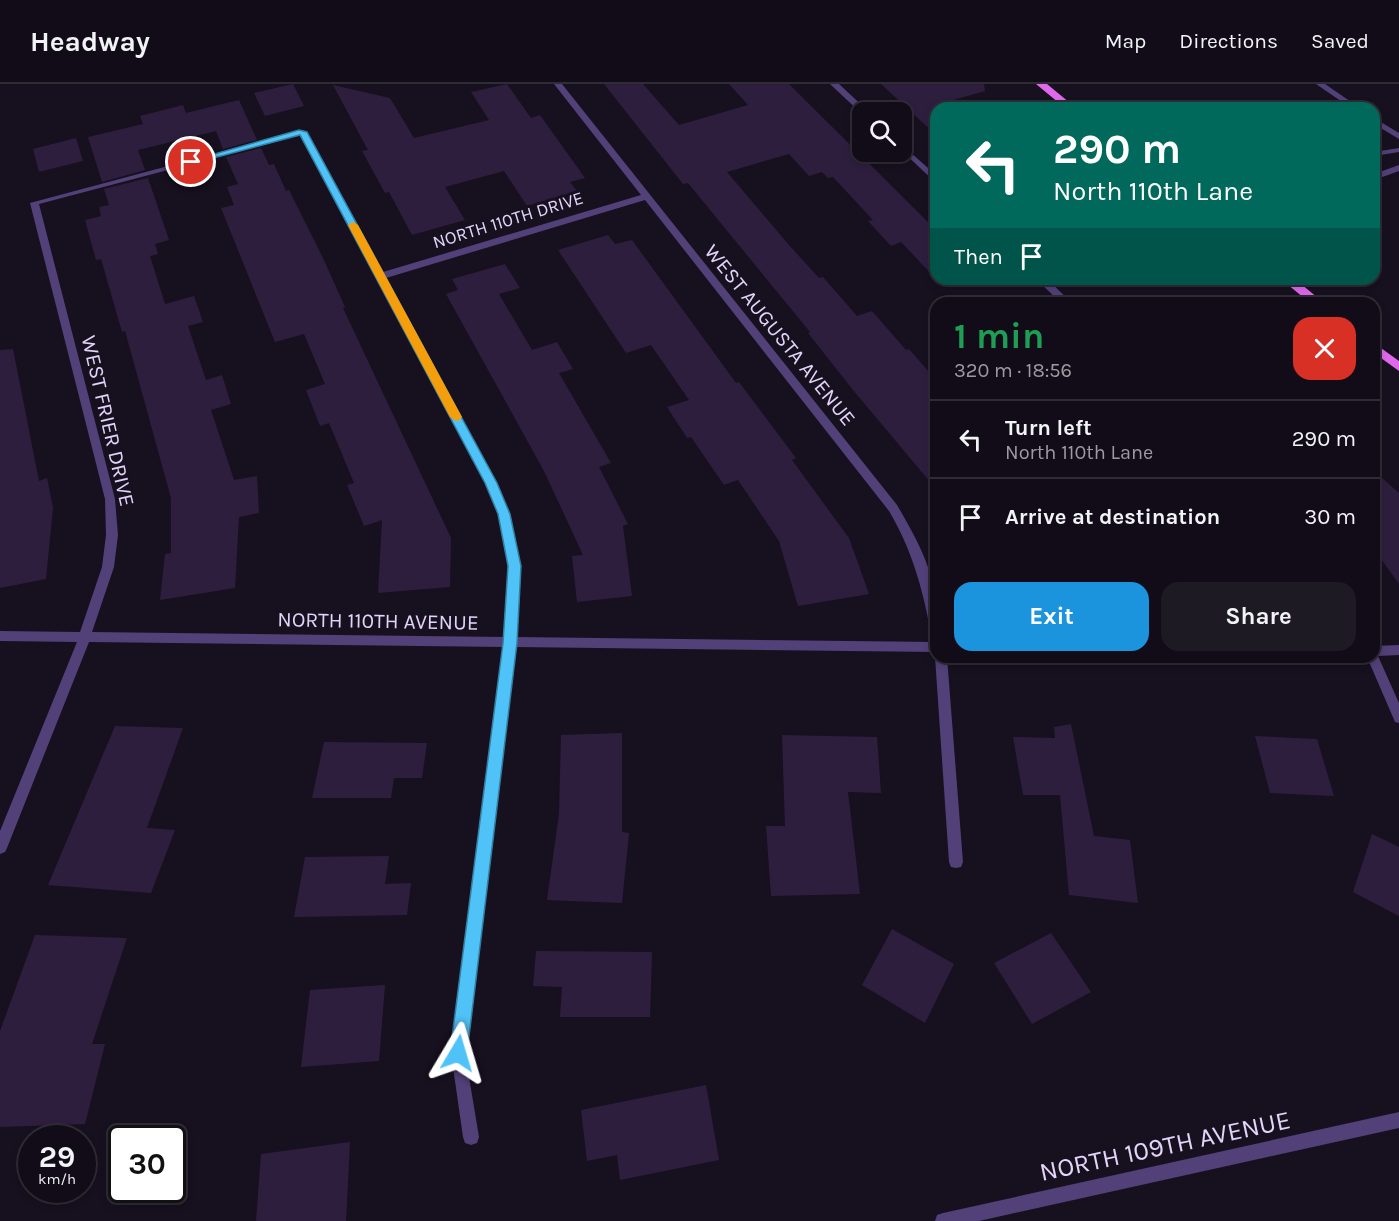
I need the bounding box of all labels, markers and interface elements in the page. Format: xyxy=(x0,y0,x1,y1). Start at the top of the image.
text: Headway xyxy=(30,25,150,58)
text: Map xyxy=(1105,29,1146,53)
text: Directions xyxy=(1179,29,1278,53)
text: Saved xyxy=(1311,29,1369,53)
map controls xyxy=(852,102,912,162)
button: search xyxy=(852,102,912,162)
text: 290 m xyxy=(1053,124,1181,174)
icon: left xyxy=(954,126,1032,204)
pin xyxy=(165,136,216,187)
icon: arrive xyxy=(174,145,207,178)
text: North 110th Lane xyxy=(1053,175,1253,207)
street label: NORTH 110TH DRIVE xyxy=(430,187,586,253)
street label: WEST AUGUSTA AVENUE xyxy=(700,240,860,430)
icon: arrive xyxy=(1015,240,1048,273)
text: Then xyxy=(954,244,1003,270)
text: 1 min xyxy=(954,315,1044,357)
button: close xyxy=(1293,317,1356,380)
street label: WEST FRIER DRIVE xyxy=(77,333,139,509)
text: 320 m · 18:56 xyxy=(954,359,1072,382)
text: Turn left xyxy=(1005,415,1092,441)
icon: left xyxy=(954,423,987,456)
text: 290 m xyxy=(1292,426,1356,452)
text: North 110th Lane xyxy=(1005,441,1153,464)
icon: arrive xyxy=(954,501,987,534)
text: Arrive at destination xyxy=(1005,504,1220,530)
text: 30 m xyxy=(1304,504,1356,530)
button: Exit xyxy=(954,582,1149,651)
button: Share xyxy=(1161,582,1356,651)
street label: NORTH 110TH AVENUE xyxy=(277,607,479,635)
position arrow xyxy=(426,1021,490,1085)
street label: NORTH 109TH AVENUE xyxy=(1037,1104,1293,1188)
speed limit sign: 30 xyxy=(108,1125,186,1203)
text: 29 xyxy=(39,1139,75,1175)
text: km/h xyxy=(38,1170,76,1188)

